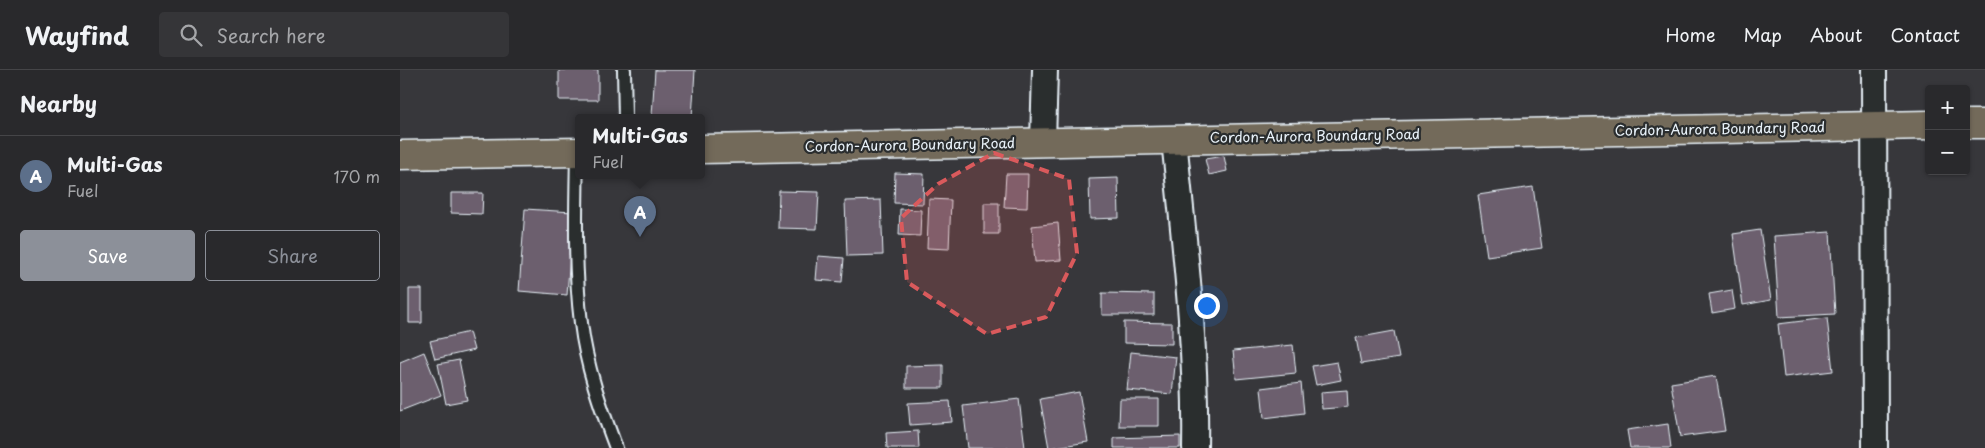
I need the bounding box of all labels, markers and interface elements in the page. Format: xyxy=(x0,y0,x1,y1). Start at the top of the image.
search box xyxy=(159,12,509,57)
text: Wayfind xyxy=(25,17,129,53)
icon: search xyxy=(177,21,205,49)
text: Search here xyxy=(217,21,325,49)
text: Home xyxy=(1665,21,1715,48)
text: Map xyxy=(1743,21,1782,48)
text: About xyxy=(1810,21,1862,48)
text: Contact xyxy=(1890,21,1960,48)
map controls xyxy=(1925,85,1970,175)
button: + xyxy=(1925,85,1970,130)
text: Nearby xyxy=(20,87,97,119)
popup xyxy=(575,114,705,179)
street label: Cordon-Aurora Boundary Road xyxy=(1615,116,1825,141)
text: Multi-Gas xyxy=(592,121,688,149)
street label: Cordon-Aurora Boundary Road xyxy=(1210,123,1420,148)
button: − xyxy=(1925,130,1970,175)
street label: Cordon-Aurora Boundary Road xyxy=(805,132,1015,157)
text: Fuel xyxy=(592,149,624,173)
text: Multi-Gas xyxy=(67,150,163,178)
text: A xyxy=(30,164,42,188)
text: 170 m xyxy=(334,164,380,188)
text: Fuel xyxy=(67,178,98,202)
pin: A xyxy=(624,196,656,237)
button: Save xyxy=(20,230,195,281)
button: Share xyxy=(205,230,380,281)
your location xyxy=(1194,293,1220,319)

